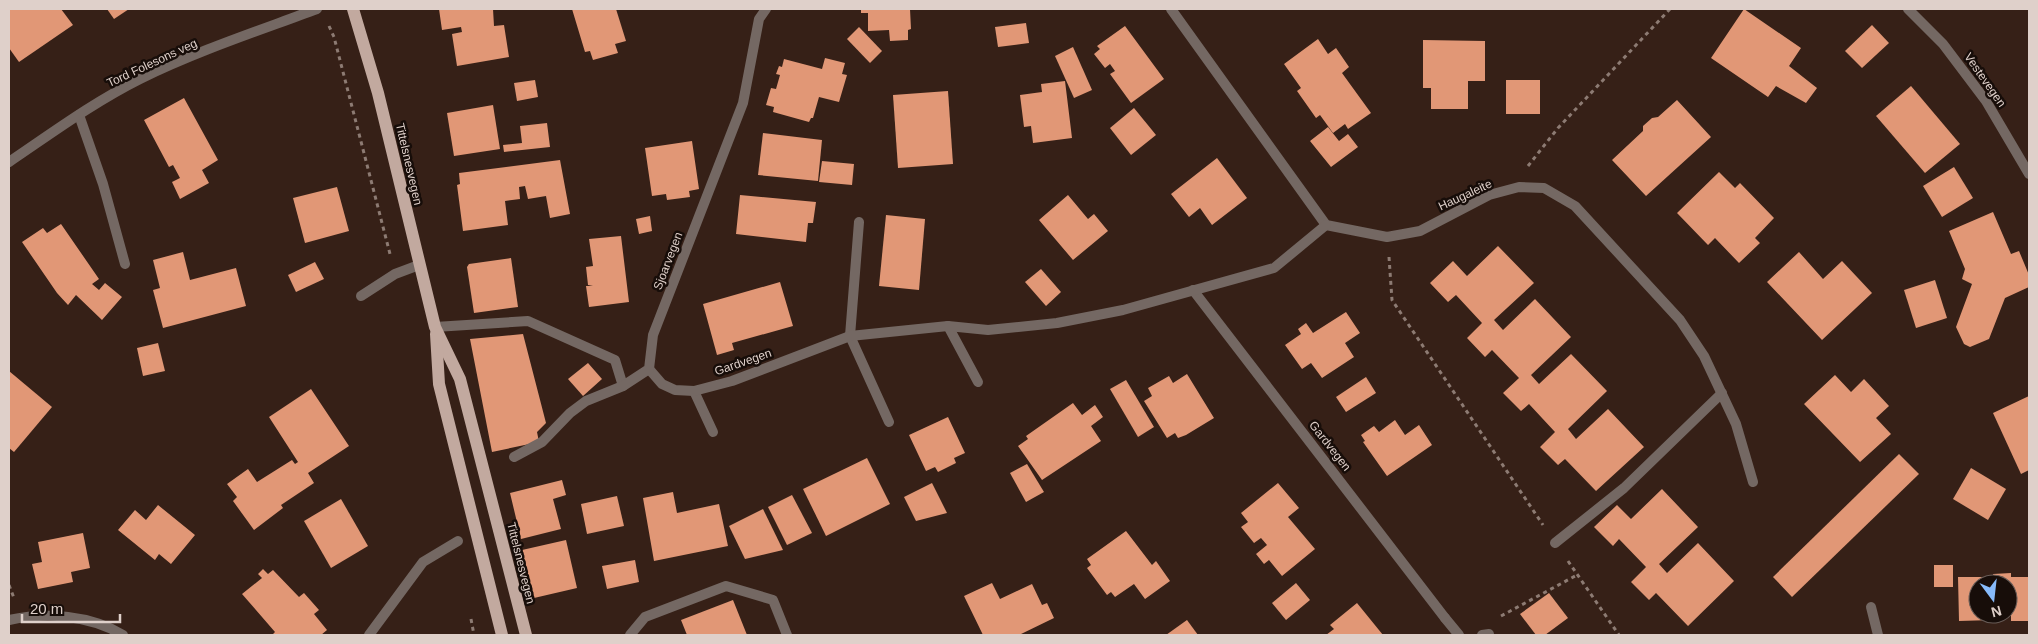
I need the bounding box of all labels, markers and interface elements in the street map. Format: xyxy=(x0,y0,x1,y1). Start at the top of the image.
street label: Tord Folesons veg xyxy=(105,36,199,90)
street label: Vestevegen xyxy=(1961,50,2009,110)
street label: Tittelsnesvegen xyxy=(393,122,425,206)
street label: Haugaleite xyxy=(1436,176,1494,213)
street label: Sjoarvegen xyxy=(651,230,685,292)
street label: Gardvegen xyxy=(713,346,773,378)
street label: Gardvegen xyxy=(1306,418,1354,474)
street label: Tittelsnesvegen xyxy=(504,521,538,605)
north arrow xyxy=(1968,574,2018,624)
scale bar xyxy=(22,592,120,624)
text: 20 m xyxy=(30,600,63,617)
text: N xyxy=(1989,603,2003,621)

